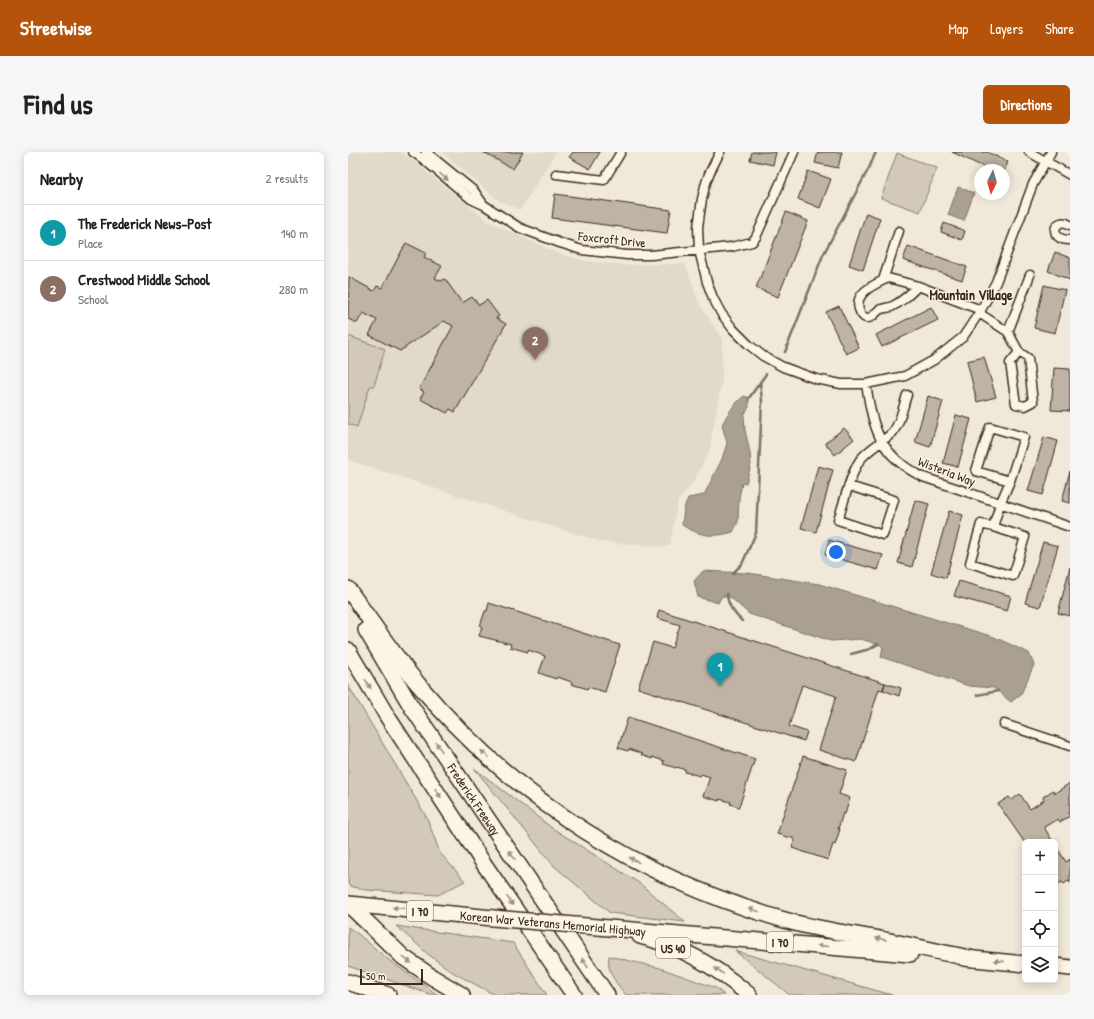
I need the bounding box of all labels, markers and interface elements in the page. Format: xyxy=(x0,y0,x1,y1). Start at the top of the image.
text: Streetwise xyxy=(20,15,92,41)
text: Map xyxy=(948,19,968,38)
text: Layers xyxy=(990,19,1023,38)
text: Share xyxy=(1045,19,1074,38)
text: Find us xyxy=(24,85,93,123)
button: Directions xyxy=(983,85,1070,124)
north arrow xyxy=(974,164,1010,200)
text: Nearby xyxy=(40,167,83,190)
text: 2 results xyxy=(266,169,308,187)
one-way arrow xyxy=(438,172,449,181)
text: The Frederick News-Post xyxy=(78,213,212,234)
text: 1 xyxy=(51,224,55,242)
text: 140 m xyxy=(281,224,308,242)
street label: Foxcroft Drive xyxy=(576,226,647,251)
text: Place xyxy=(78,234,103,252)
text: Crestwood Middle School xyxy=(78,269,210,290)
text: 2 xyxy=(50,280,56,298)
text: 280 m xyxy=(279,280,308,298)
district label: Mountain Village xyxy=(929,285,1013,306)
text: School xyxy=(78,290,108,308)
pin: 2 xyxy=(522,327,548,360)
street label: Wisteria Way xyxy=(916,452,979,490)
your location xyxy=(826,542,846,562)
pin: 1 xyxy=(707,653,733,686)
one-way arrow xyxy=(364,679,372,689)
one-way arrow xyxy=(435,742,443,752)
one-way arrow xyxy=(480,750,491,759)
street label: Frederick Freeway xyxy=(443,759,505,839)
one-way arrow xyxy=(434,788,442,798)
map controls xyxy=(1022,839,1058,983)
button: + xyxy=(1022,839,1058,875)
one-way arrow xyxy=(508,850,516,860)
one-way arrow xyxy=(629,857,640,863)
button: − xyxy=(1022,875,1058,911)
one-way arrow xyxy=(506,896,514,907)
road number: I 70 xyxy=(407,901,433,921)
one-way arrow xyxy=(392,905,404,912)
street label: Korean War Veterans Memorial Highway xyxy=(459,906,647,940)
one-way arrow xyxy=(748,907,760,913)
button: locate xyxy=(1022,911,1058,947)
road number: I 70 xyxy=(767,932,793,952)
one-way arrow xyxy=(874,936,887,942)
road number: US 40 xyxy=(656,938,690,958)
one-way arrow xyxy=(817,943,829,949)
button: layers xyxy=(1022,947,1058,983)
one-way arrow xyxy=(402,955,413,964)
one-way arrow xyxy=(581,957,589,968)
one-way arrow xyxy=(993,958,1005,965)
scale bar xyxy=(360,967,423,986)
one-way arrow xyxy=(713,967,724,975)
text: 50 m xyxy=(366,969,386,983)

